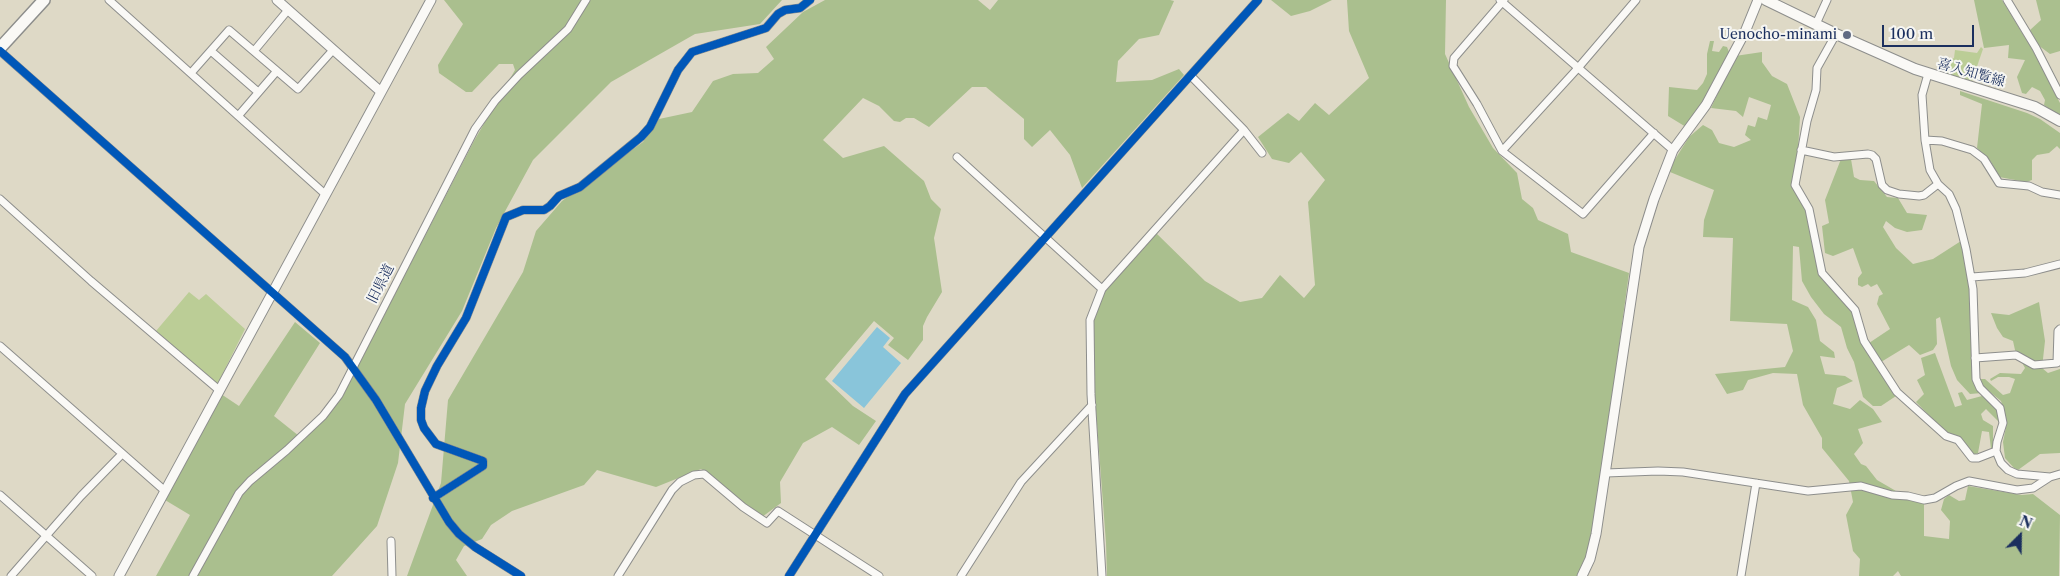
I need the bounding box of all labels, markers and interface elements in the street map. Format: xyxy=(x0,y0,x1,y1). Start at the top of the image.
scale bar xyxy=(1885,15,1978,47)
text: 100 m xyxy=(1890,24,1933,43)
place label: Uenocho-minami xyxy=(1720,27,1837,43)
marker: Uenocho-minami xyxy=(1841,29,1853,41)
street label: 喜入知覧線 xyxy=(1935,55,2007,91)
street label: 旧県道 xyxy=(364,261,398,307)
north arrow xyxy=(1995,511,2045,561)
text: N xyxy=(2017,512,2035,533)

